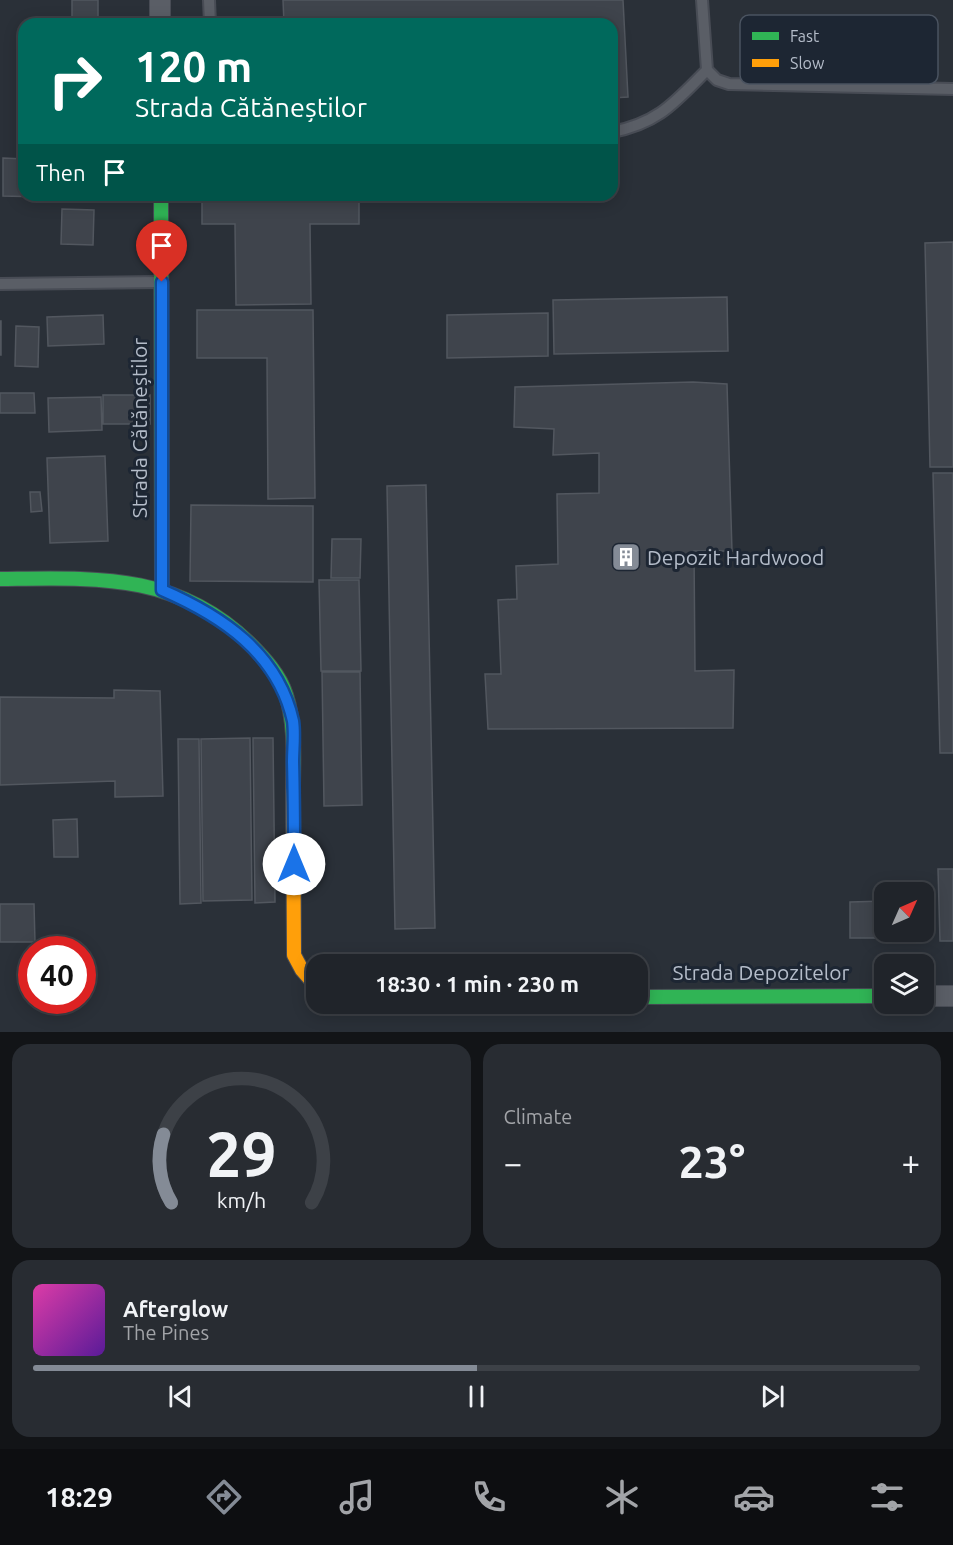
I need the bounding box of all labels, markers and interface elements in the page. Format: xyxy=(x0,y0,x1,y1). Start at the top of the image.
legend xyxy=(740,15,938,84)
text: Fast xyxy=(790,27,820,45)
icon: right xyxy=(36,42,114,120)
text: 120 m xyxy=(135,43,252,90)
text: Slow xyxy=(790,54,825,72)
text: Strada Cătăneștilor xyxy=(135,92,367,122)
icon: arrive xyxy=(98,156,131,189)
text: Then xyxy=(36,160,86,185)
pin xyxy=(136,220,187,282)
icon: arrive xyxy=(145,229,178,262)
street label: Strada Cătăneștilor xyxy=(127,338,151,518)
building icon: Depozit Hardwood xyxy=(610,541,642,573)
place label: Depozit Hardwood xyxy=(647,545,824,569)
position arrow xyxy=(262,832,326,896)
north arrow xyxy=(874,882,934,942)
map controls xyxy=(874,882,934,1014)
speed limit sign: 40 xyxy=(18,936,96,1014)
button: layers xyxy=(874,954,934,1014)
street label: Strada Depozitelor xyxy=(673,960,850,984)
text: 18:30 · 1 min · 230 m xyxy=(375,971,579,996)
text: Climate xyxy=(504,1105,572,1128)
text: 29 xyxy=(206,1119,276,1189)
text: 23° xyxy=(678,1136,745,1187)
text: − xyxy=(504,1144,522,1181)
text: + xyxy=(901,1144,920,1181)
text: km/h xyxy=(216,1188,266,1212)
text: Afterglow xyxy=(123,1296,228,1321)
text: The Pines xyxy=(123,1321,209,1344)
icon: previous xyxy=(164,1380,197,1413)
icon: pause xyxy=(460,1380,493,1413)
icon: next xyxy=(756,1380,789,1413)
icon: directions xyxy=(203,1476,245,1518)
icon: music xyxy=(336,1476,378,1518)
icon: phone xyxy=(468,1476,510,1518)
icon: climate xyxy=(601,1476,643,1518)
icon: car xyxy=(733,1476,775,1518)
icon: filters xyxy=(866,1476,908,1518)
text: 18:29 xyxy=(45,1482,113,1512)

